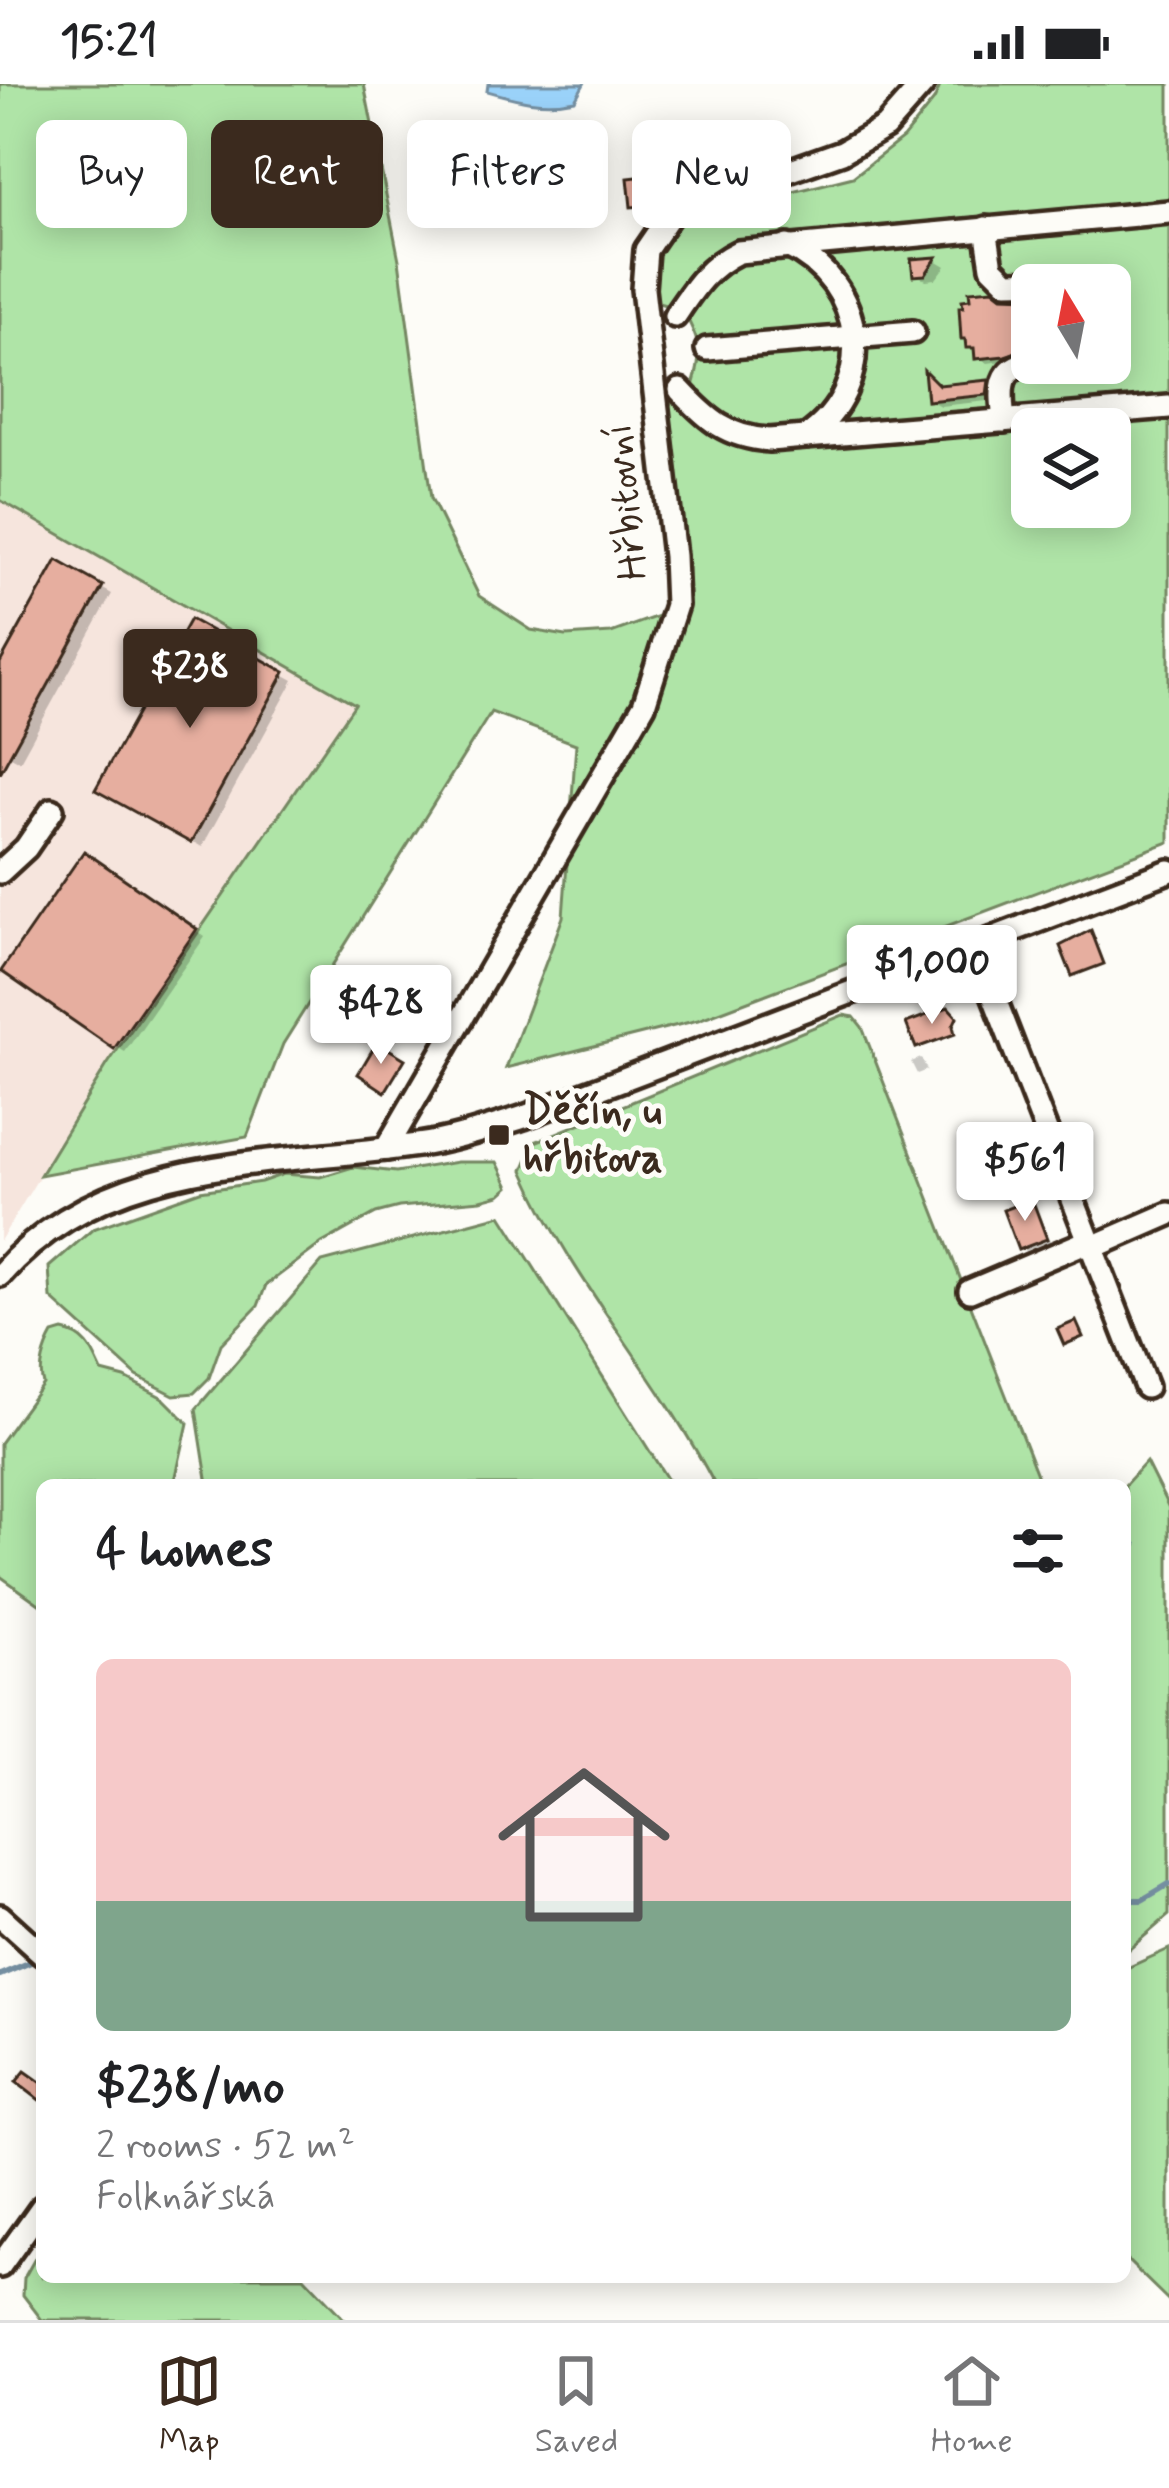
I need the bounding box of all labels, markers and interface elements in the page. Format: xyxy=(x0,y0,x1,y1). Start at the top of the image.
text: 15:21 xyxy=(60,13,158,72)
chip: Buy xyxy=(36,120,187,228)
chip: Rent xyxy=(211,120,383,228)
chip: Filters xyxy=(407,120,608,228)
chip: New xyxy=(632,120,791,228)
north arrow xyxy=(1011,264,1131,384)
map controls xyxy=(1011,264,1131,528)
button: layers xyxy=(1011,408,1131,528)
street label: Hřbitovní xyxy=(591,421,663,583)
pin: $238 xyxy=(119,629,261,731)
text: $238 xyxy=(150,642,230,693)
pin: $1,000 xyxy=(834,925,1030,1027)
text: $1,000 xyxy=(874,938,990,989)
pin: $428 xyxy=(310,965,452,1067)
text: $428 xyxy=(337,978,425,1029)
place label: Děčín, u hřbitova xyxy=(523,1084,663,1187)
marker: Děčín, u hřbitova xyxy=(486,1122,512,1148)
pin: $561 xyxy=(954,1122,1096,1224)
text: $561 xyxy=(983,1135,1067,1186)
text: 4 homes xyxy=(96,1518,273,1584)
icon: filters xyxy=(1005,1518,1071,1584)
icon: home xyxy=(476,1737,692,1953)
text: $238/mo xyxy=(96,2055,285,2121)
text: 2 rooms · 52 m² xyxy=(96,2121,355,2172)
text: Folknářská xyxy=(96,2172,275,2223)
tab: Map xyxy=(156,2348,222,2464)
tab: Saved xyxy=(535,2348,618,2464)
tab: Home xyxy=(931,2348,1013,2464)

